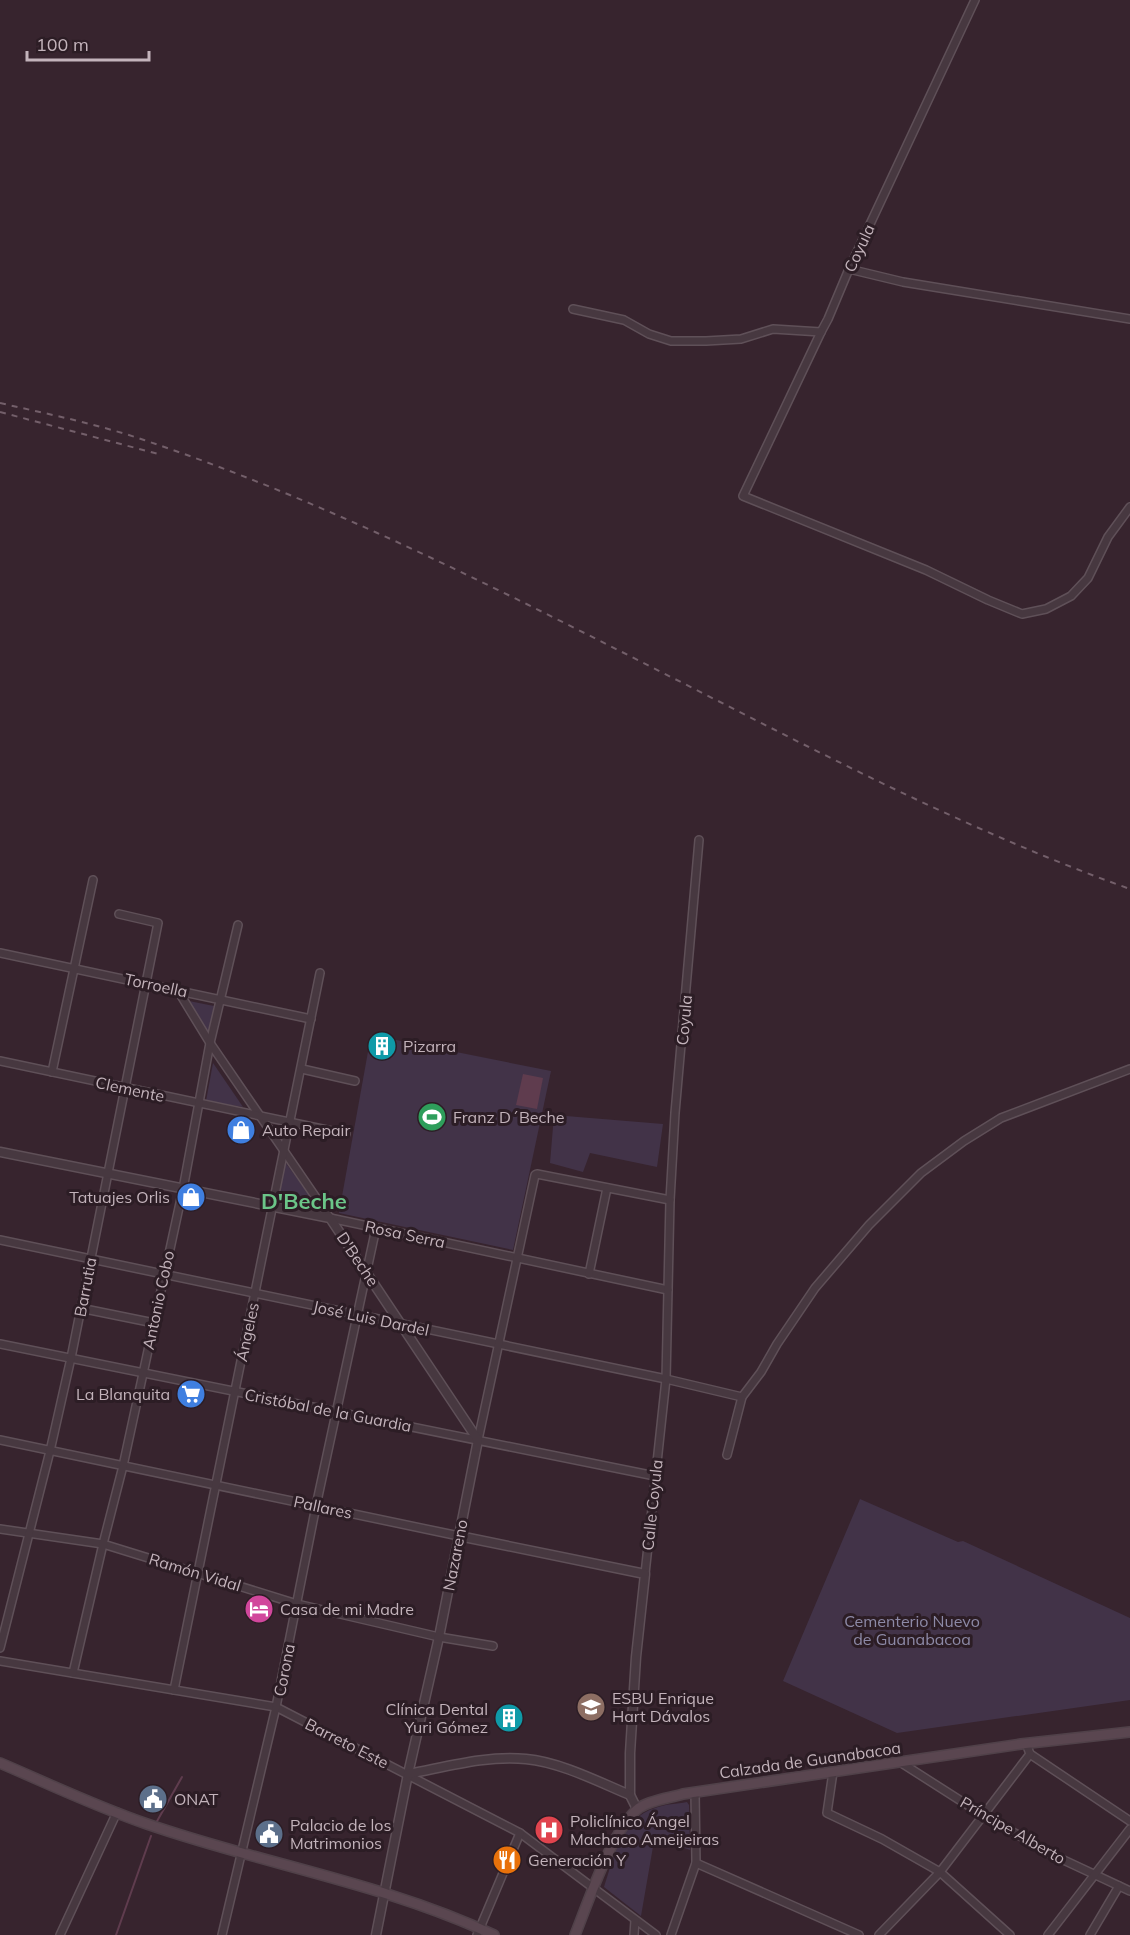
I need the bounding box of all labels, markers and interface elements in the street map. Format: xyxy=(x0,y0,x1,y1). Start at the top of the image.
scale bar xyxy=(27,24,148,62)
text: 100 m xyxy=(36,33,89,56)
street label: Coyula xyxy=(839,221,879,275)
street label: Torroella xyxy=(123,969,189,1001)
street label: Coyula xyxy=(672,994,696,1046)
building icon: Pizarra xyxy=(366,1030,398,1062)
place label: Pizarra xyxy=(403,1036,456,1056)
street label: Clemente xyxy=(94,1072,166,1106)
sports icon: Franz D´Beche xyxy=(416,1101,448,1133)
place label: Franz D´Beche xyxy=(453,1107,565,1127)
shop icon: Auto Repair xyxy=(225,1114,257,1146)
place label: Auto Repair xyxy=(262,1120,350,1140)
shop icon: Tatuajes Orlis xyxy=(175,1181,207,1213)
place label: Tatuajes Orlis xyxy=(69,1187,170,1207)
district label: D'Beche xyxy=(261,1187,347,1215)
street label: Rosa Serra xyxy=(363,1216,447,1252)
street label: D'Beche xyxy=(333,1228,383,1290)
street label: Antonio Cobo xyxy=(138,1249,178,1351)
street label: Barrutia xyxy=(69,1255,101,1319)
street label: José Luis Dardel xyxy=(311,1296,431,1340)
street label: Ángeles xyxy=(231,1301,263,1363)
supermarket icon: La Blanquita xyxy=(175,1378,207,1410)
place label: La Blanquita xyxy=(76,1384,170,1404)
street label: Cristóbal de la Guardia xyxy=(243,1384,413,1436)
street label: Calle Coyula xyxy=(637,1459,667,1551)
street label: Pallares xyxy=(292,1491,354,1523)
street label: Nazareno xyxy=(438,1518,472,1592)
street label: Ramón Vidal xyxy=(146,1548,244,1596)
hotel icon: Casa de mi Madre xyxy=(243,1593,275,1625)
place label: Casa de mi Madre xyxy=(280,1599,414,1619)
park label: Cementerio Nuevo de Guanabacoa xyxy=(844,1611,980,1649)
street label: Corona xyxy=(269,1642,299,1698)
place label: ESBU Enrique Hart Dávalos xyxy=(612,1688,714,1726)
school or university icon: ESBU Enrique Hart Dávalos xyxy=(575,1691,607,1723)
place label: Clínica Dental Yuri Gómez xyxy=(386,1699,488,1737)
building icon: Clínica Dental Yuri Gómez xyxy=(493,1702,525,1734)
street label: Barreto Este xyxy=(302,1713,392,1773)
street label: Calzada de Guanabacoa xyxy=(718,1737,902,1783)
public building icon: ONAT xyxy=(137,1783,169,1815)
place label: ONAT xyxy=(174,1789,219,1809)
street label: Príncipe Alberto xyxy=(957,1792,1069,1868)
place label: Policlínico Ángel Machaco Ameijeiras xyxy=(570,1811,719,1849)
hospital icon: Policlínico Ángel Machaco Ameijeiras xyxy=(533,1814,565,1846)
place label: Palacio de los Matrimonios xyxy=(290,1815,392,1853)
public building icon: Palacio de los Matrimonios xyxy=(253,1818,285,1850)
restaurant icon: Generación Y xyxy=(491,1844,523,1876)
place label: Generación Y xyxy=(528,1850,626,1870)

